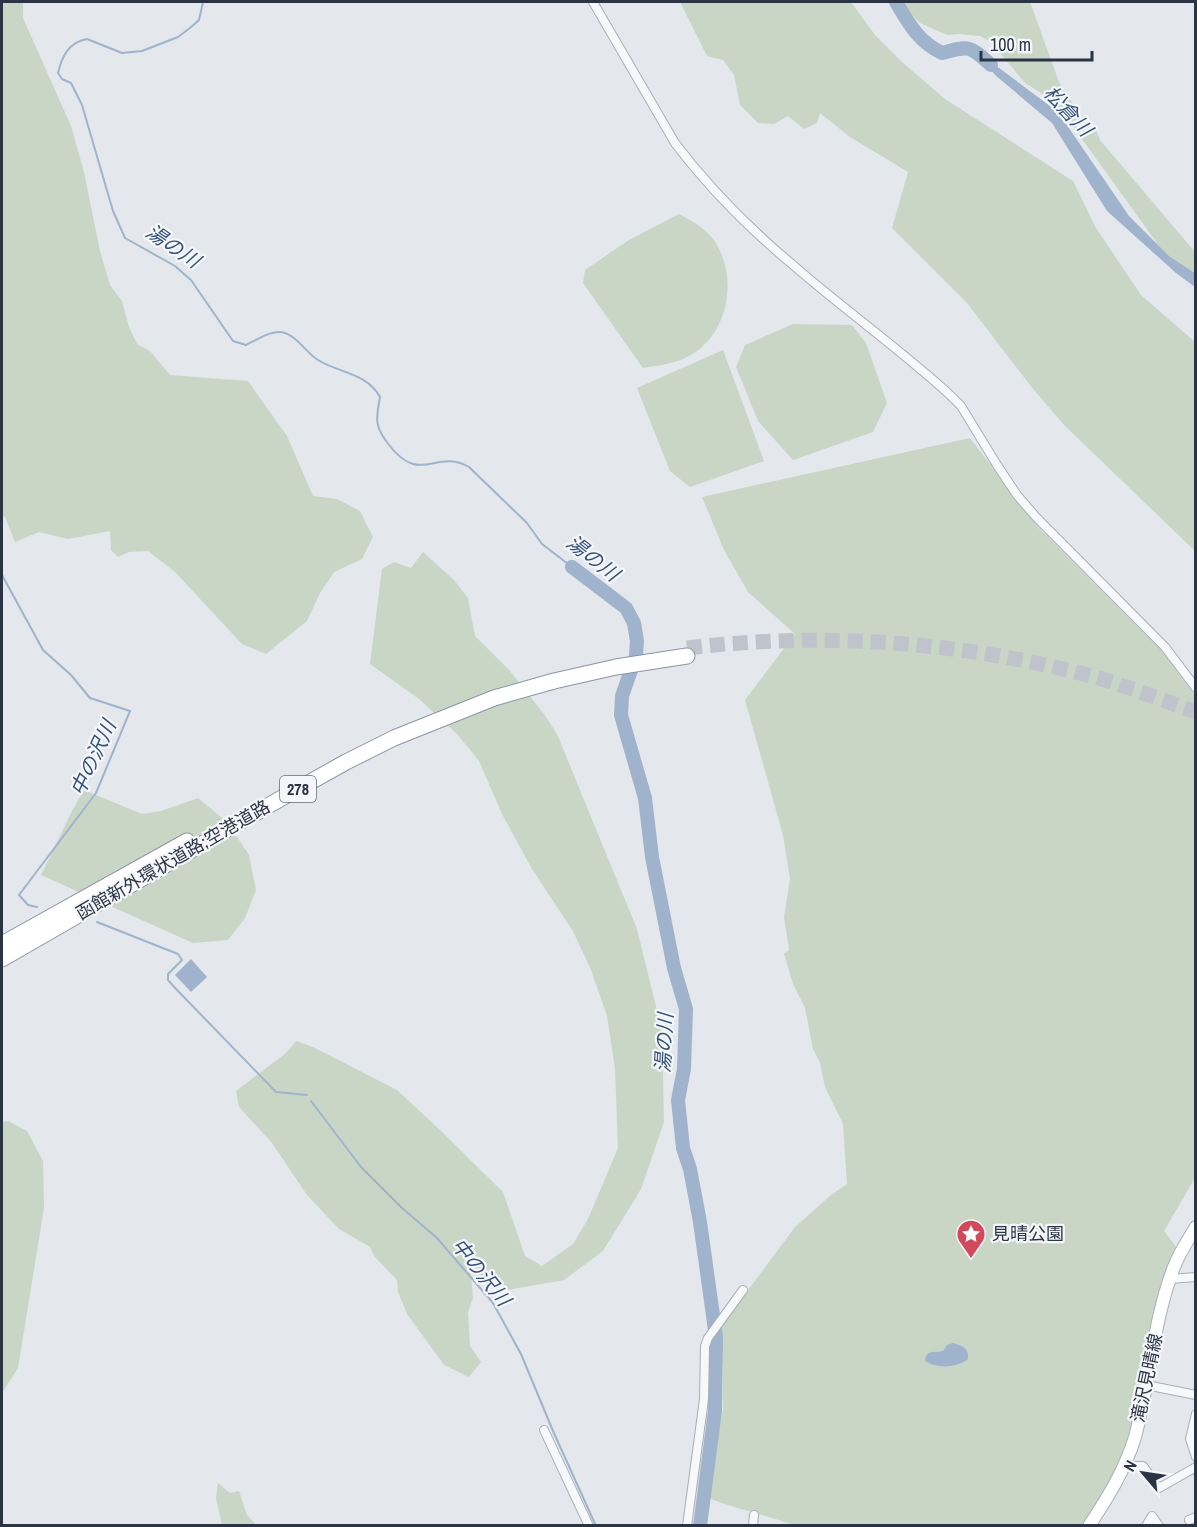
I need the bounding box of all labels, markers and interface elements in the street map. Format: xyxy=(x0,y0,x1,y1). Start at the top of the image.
scale bar xyxy=(981,24,1092,62)
text: 100 m xyxy=(990,32,1031,57)
water label: 松倉川 xyxy=(1038,80,1100,143)
water label: 湯の川 xyxy=(141,218,207,275)
water label: 湯の川 xyxy=(561,528,627,588)
water label: 中の沢川 xyxy=(63,714,123,800)
road number: 278 xyxy=(280,776,316,802)
street label: 函館新外環状道路;空港道路 xyxy=(71,794,274,925)
water label: 湯の川 xyxy=(648,1010,679,1074)
place icon: 見晴公園 xyxy=(955,1218,987,1260)
place label: 見晴公園 xyxy=(992,1221,1064,1246)
water label: 中の沢川 xyxy=(446,1232,518,1313)
street label: 滝沢見晴線 xyxy=(1125,1331,1168,1425)
north arrow xyxy=(1113,1443,1173,1503)
text: N xyxy=(1118,1456,1142,1475)

